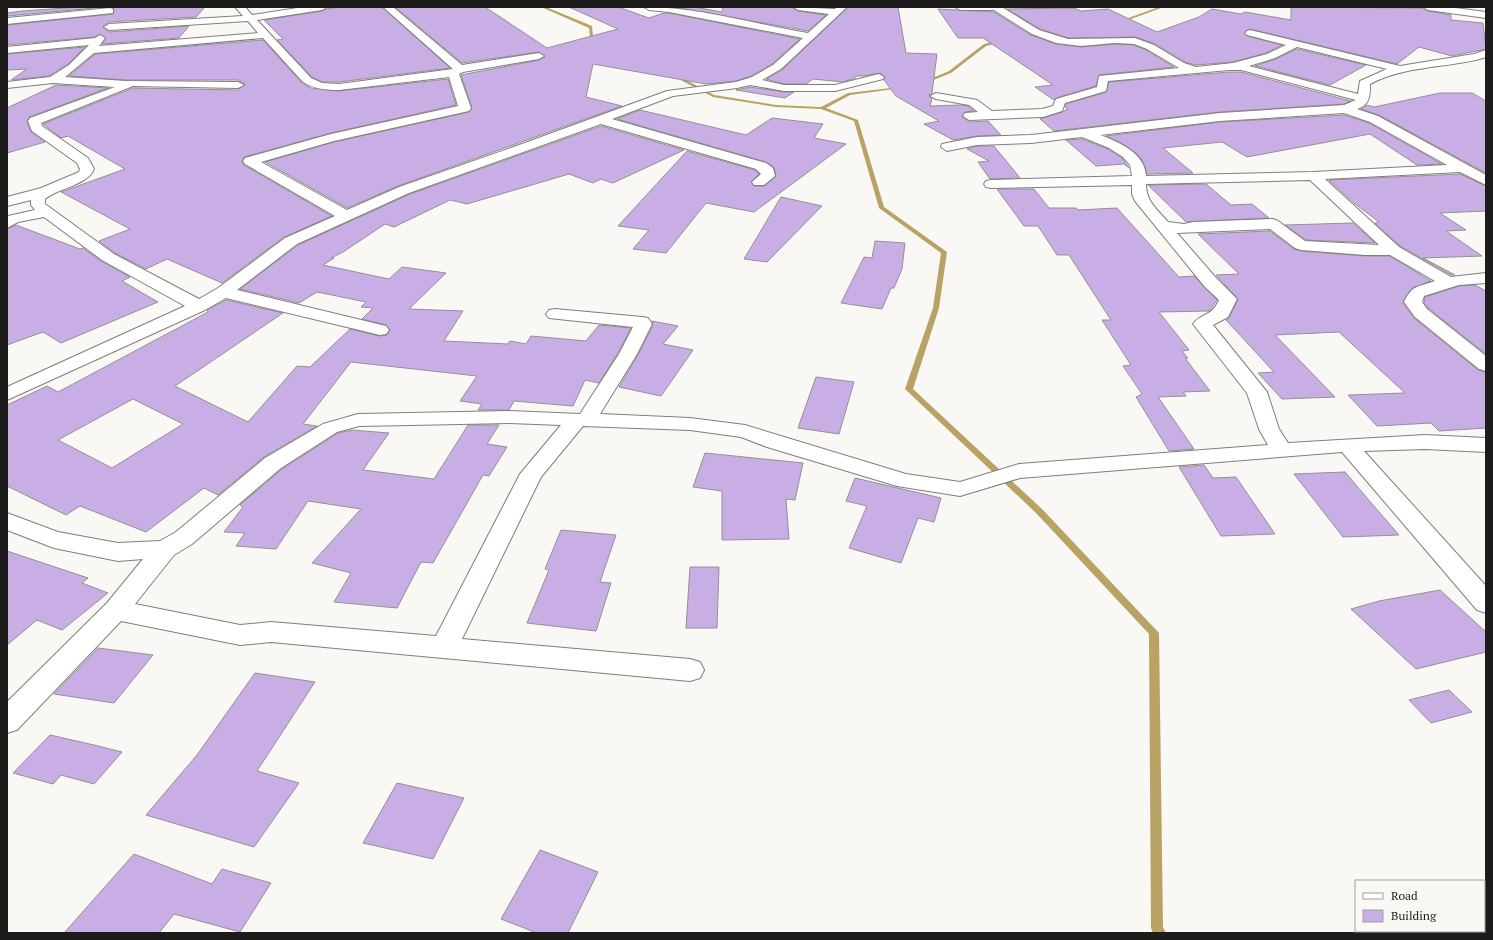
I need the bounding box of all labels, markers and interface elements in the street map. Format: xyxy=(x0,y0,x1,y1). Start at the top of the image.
legend xyxy=(1355,880,1485,932)
text: Road xyxy=(1391,888,1418,903)
text: Building xyxy=(1391,908,1437,923)

